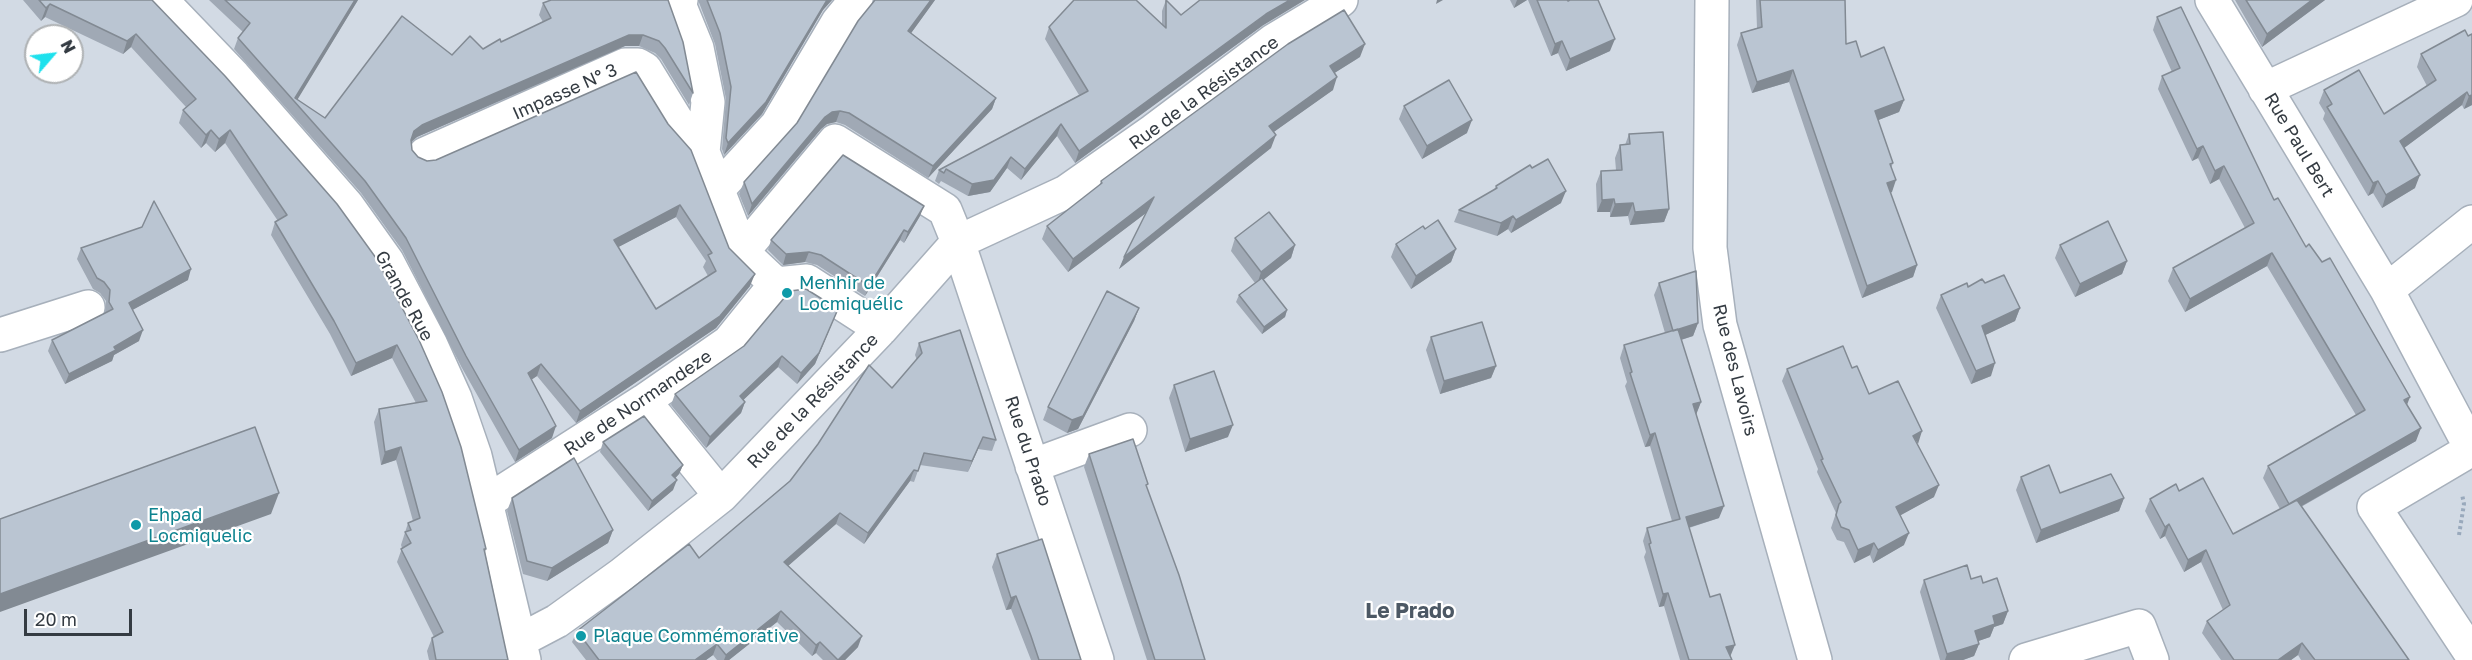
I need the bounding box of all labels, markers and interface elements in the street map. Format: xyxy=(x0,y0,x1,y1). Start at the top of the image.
north arrow xyxy=(24,24,84,84)
street label: Rue de la Résistance xyxy=(1125,32,1283,154)
text: N xyxy=(56,36,80,57)
street label: Impasse N° 3 xyxy=(509,59,621,125)
street label: Rue Paul Bert xyxy=(2259,89,2339,201)
street label: Grande Rue xyxy=(370,247,438,345)
place label: Menhir de Locmiquélic xyxy=(799,272,903,314)
marker: Menhir de Locmiquélic xyxy=(780,286,794,300)
street label: Rue des Lavoirs xyxy=(1708,302,1762,438)
street label: Rue de la Résistance xyxy=(743,329,883,473)
street label: Rue de Normandeze xyxy=(560,346,716,460)
street label: Rue du Prado xyxy=(1000,393,1056,509)
place label: Ehpad Locmiquelic xyxy=(148,504,252,546)
marker: Ehpad Locmiquelic xyxy=(129,518,143,532)
scale bar xyxy=(27,597,135,635)
district label: Le Prado xyxy=(1365,598,1455,624)
text: 20 m xyxy=(35,608,77,630)
place label: Plaque Commémorative xyxy=(593,625,799,647)
marker: Plaque Commémorative xyxy=(574,629,588,643)

